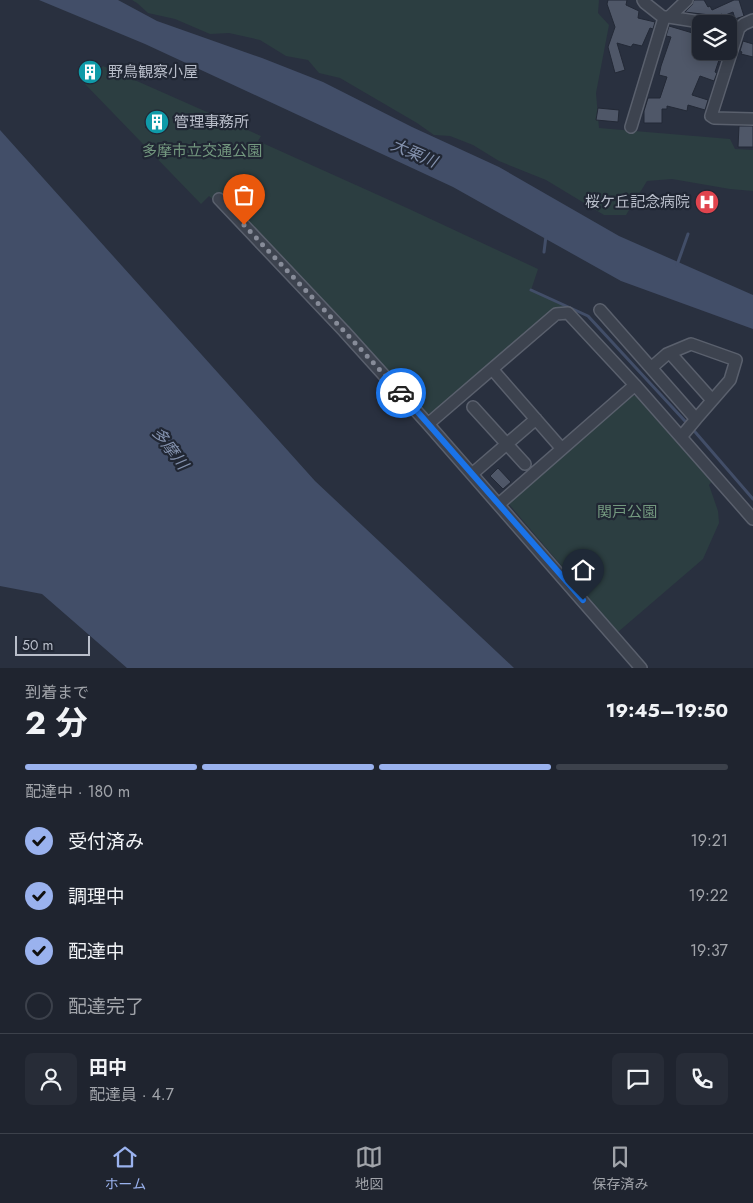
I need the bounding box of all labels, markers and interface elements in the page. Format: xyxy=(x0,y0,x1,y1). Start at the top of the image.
map controls xyxy=(692,15,737,60)
button: layers xyxy=(692,15,737,60)
building icon: 野鳥観察小屋 xyxy=(77,59,103,85)
place label: 野鳥観察小屋 xyxy=(108,61,198,83)
building icon: 管理事務所 xyxy=(144,109,170,135)
place label: 管理事務所 xyxy=(174,111,249,133)
water label: 大栗川 xyxy=(387,133,442,174)
park label: 多摩市立交通公園 xyxy=(142,140,262,162)
pin xyxy=(223,174,265,225)
icon: bag xyxy=(230,181,258,209)
hospital icon: 桜ケ丘記念病院 xyxy=(694,189,720,215)
place label: 桜ケ丘記念病院 xyxy=(585,191,690,213)
courier xyxy=(376,368,426,418)
icon: car xyxy=(387,379,415,407)
water label: 多摩川 xyxy=(146,422,195,476)
park label: 関戸公園 xyxy=(597,501,657,523)
pin xyxy=(562,549,604,600)
icon: home xyxy=(569,556,597,584)
scale bar xyxy=(15,633,90,656)
text: 50 m xyxy=(22,635,53,655)
text: 到着まで xyxy=(25,681,89,704)
text: 19:45–19:50 xyxy=(606,697,728,724)
text: 2 分 xyxy=(25,700,88,746)
text: 配達中 · 180 m xyxy=(25,780,130,803)
icon: check xyxy=(25,827,53,855)
text: 受付済み xyxy=(68,828,144,855)
text: 19:21 xyxy=(690,829,728,852)
icon: check xyxy=(25,882,53,910)
text: 調理中 xyxy=(68,883,125,910)
text: 19:22 xyxy=(689,884,728,907)
icon: check xyxy=(25,937,53,965)
text: 配達中 xyxy=(68,938,125,965)
text: 19:37 xyxy=(690,939,728,962)
text: 配達完了 xyxy=(68,993,144,1020)
button: person xyxy=(25,1053,77,1105)
button: chat xyxy=(612,1053,664,1105)
button: phone xyxy=(676,1053,728,1105)
text: 田中 xyxy=(89,1054,127,1081)
text: 配達員 · 4.7 xyxy=(89,1083,174,1106)
tab: ホーム xyxy=(105,1143,146,1194)
tab: 地図 xyxy=(355,1143,383,1194)
tab: 保存済み xyxy=(592,1143,648,1194)

